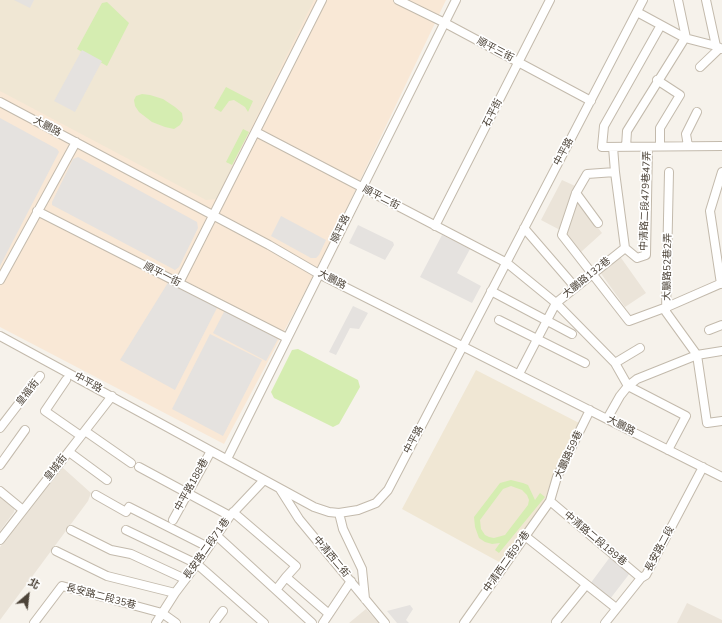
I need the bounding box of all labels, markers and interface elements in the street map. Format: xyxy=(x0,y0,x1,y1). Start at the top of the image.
street label: 順平三街 xyxy=(475,35,515,65)
street label: 石平街 xyxy=(481,97,505,129)
street label: 大鵬路 xyxy=(31,115,63,139)
street label: 中平路 xyxy=(552,136,576,168)
street label: 中清路二段479巷47弄 xyxy=(638,151,654,251)
street label: 順平二街 xyxy=(360,184,402,212)
street label: 順平路 xyxy=(329,213,353,245)
street label: 大鵬路52巷2弄 xyxy=(661,233,675,301)
street label: 大鵬路132巷 xyxy=(561,255,613,301)
street label: 順平一街 xyxy=(141,261,183,289)
street label: 大鵬路 xyxy=(316,268,348,292)
street label: 中平路 xyxy=(72,370,104,396)
street label: 皇福街 xyxy=(14,377,42,409)
street label: 大鵬路 xyxy=(605,414,637,438)
street label: 中平路 xyxy=(402,424,426,456)
street label: 大鵬路59巷 xyxy=(553,429,585,481)
street label: 皇城街 xyxy=(42,452,70,484)
street label: 中平路188巷 xyxy=(173,457,211,513)
street label: 中清路二段189巷 xyxy=(561,509,629,569)
street label: 長安路二段71巷 xyxy=(181,516,233,582)
street label: 長安路二段 xyxy=(643,524,677,574)
street label: 中清西二街92巷 xyxy=(481,529,533,595)
street label: 中清西二街 xyxy=(310,534,352,580)
north arrow xyxy=(8,575,48,615)
text: 北 xyxy=(25,575,42,593)
street label: 長安路二段35巷 xyxy=(65,582,137,612)

